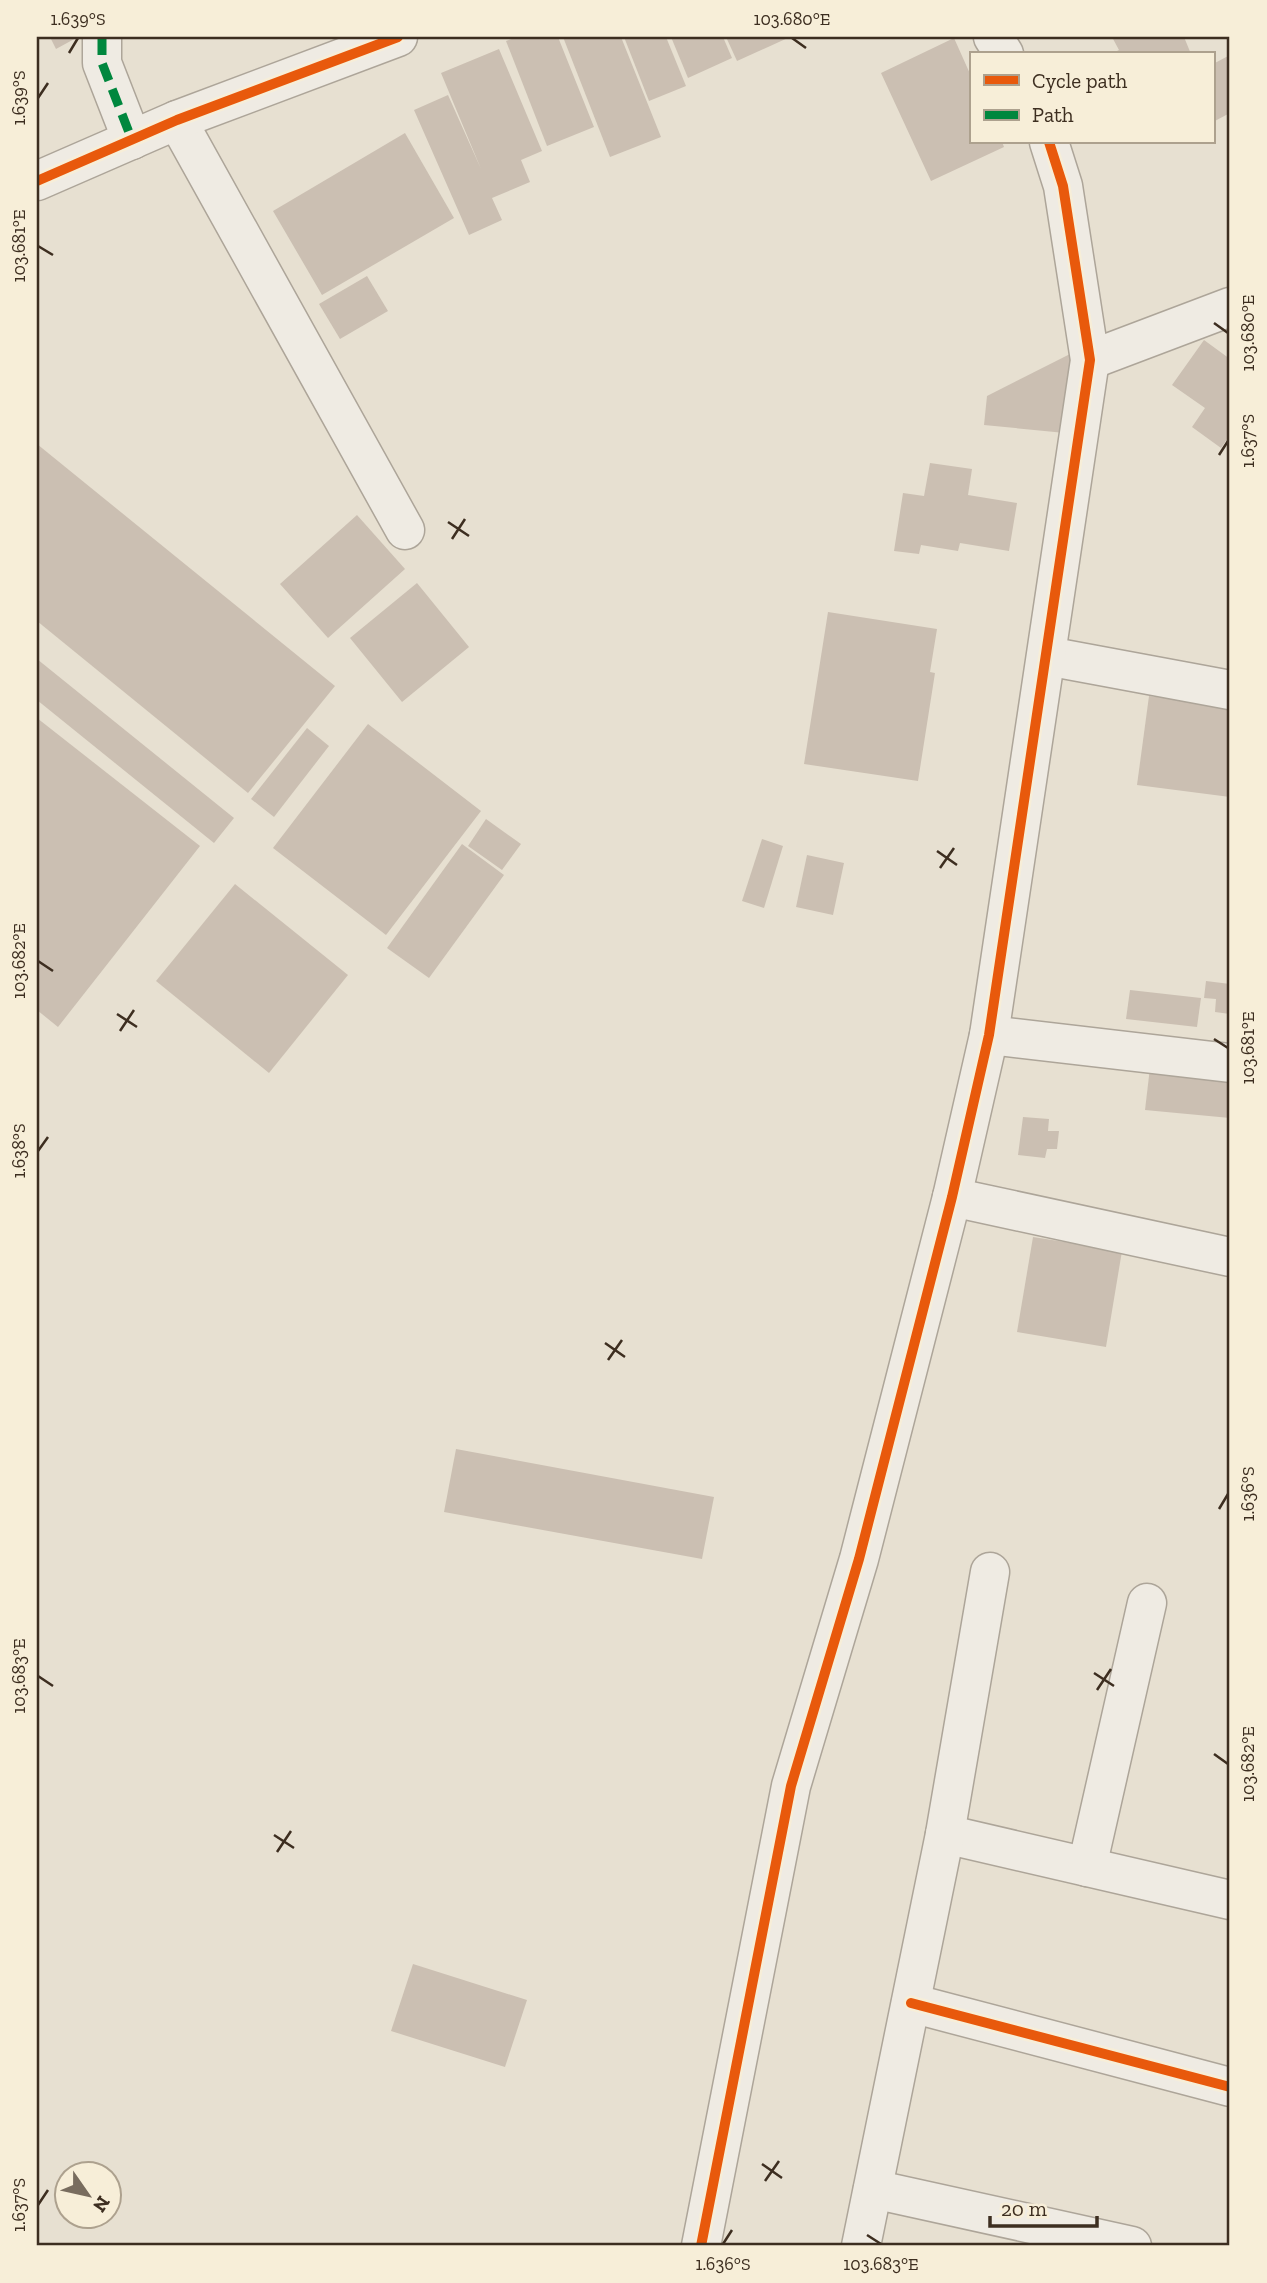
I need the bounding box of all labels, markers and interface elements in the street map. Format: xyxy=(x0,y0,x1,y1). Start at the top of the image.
text: 1.639°S xyxy=(50,8,106,30)
text: 103.680°E xyxy=(754,8,830,30)
legend xyxy=(970,52,1214,144)
text: Cycle path xyxy=(1032,68,1127,93)
text: 1.639°S xyxy=(8,70,30,126)
text: Path xyxy=(1032,102,1074,127)
text: 103.681°E xyxy=(8,209,30,283)
text: 103.680°E xyxy=(1237,295,1259,371)
text: 1.637°S xyxy=(1237,414,1259,468)
text: 103.682°E xyxy=(8,923,30,999)
text: 103.681°E xyxy=(1237,1011,1259,1085)
text: 1.638°S xyxy=(8,1123,30,1179)
text: 1.636°S xyxy=(1237,1466,1259,1522)
text: 103.683°E xyxy=(8,1638,30,1714)
text: 103.682°E xyxy=(1237,1726,1259,1802)
north arrow xyxy=(52,2160,122,2230)
text: 1.637°S xyxy=(8,2178,30,2232)
scale bar xyxy=(990,2185,1097,2229)
text: N xyxy=(88,2192,115,2217)
text: 20 m xyxy=(1001,2196,1047,2221)
text: 1.636°S xyxy=(695,2253,751,2275)
text: 103.683°E xyxy=(843,2253,919,2275)

